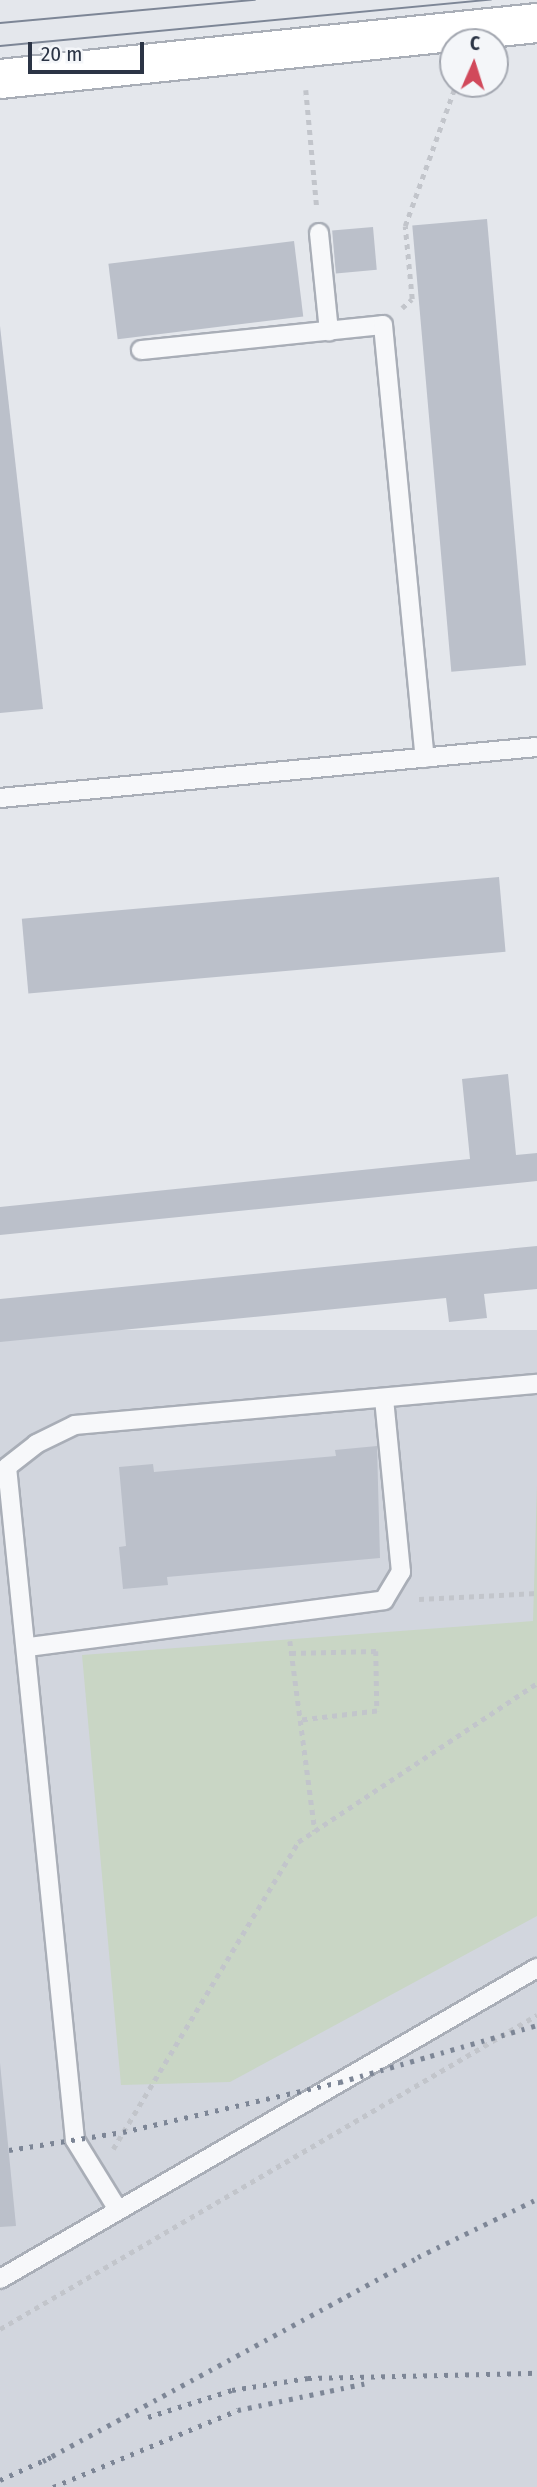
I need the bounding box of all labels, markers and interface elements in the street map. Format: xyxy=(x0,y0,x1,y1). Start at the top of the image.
scale bar xyxy=(32,28,147,72)
north arrow xyxy=(439,28,509,98)
text: С xyxy=(469,32,481,55)
text: 20 m xyxy=(41,41,82,67)

